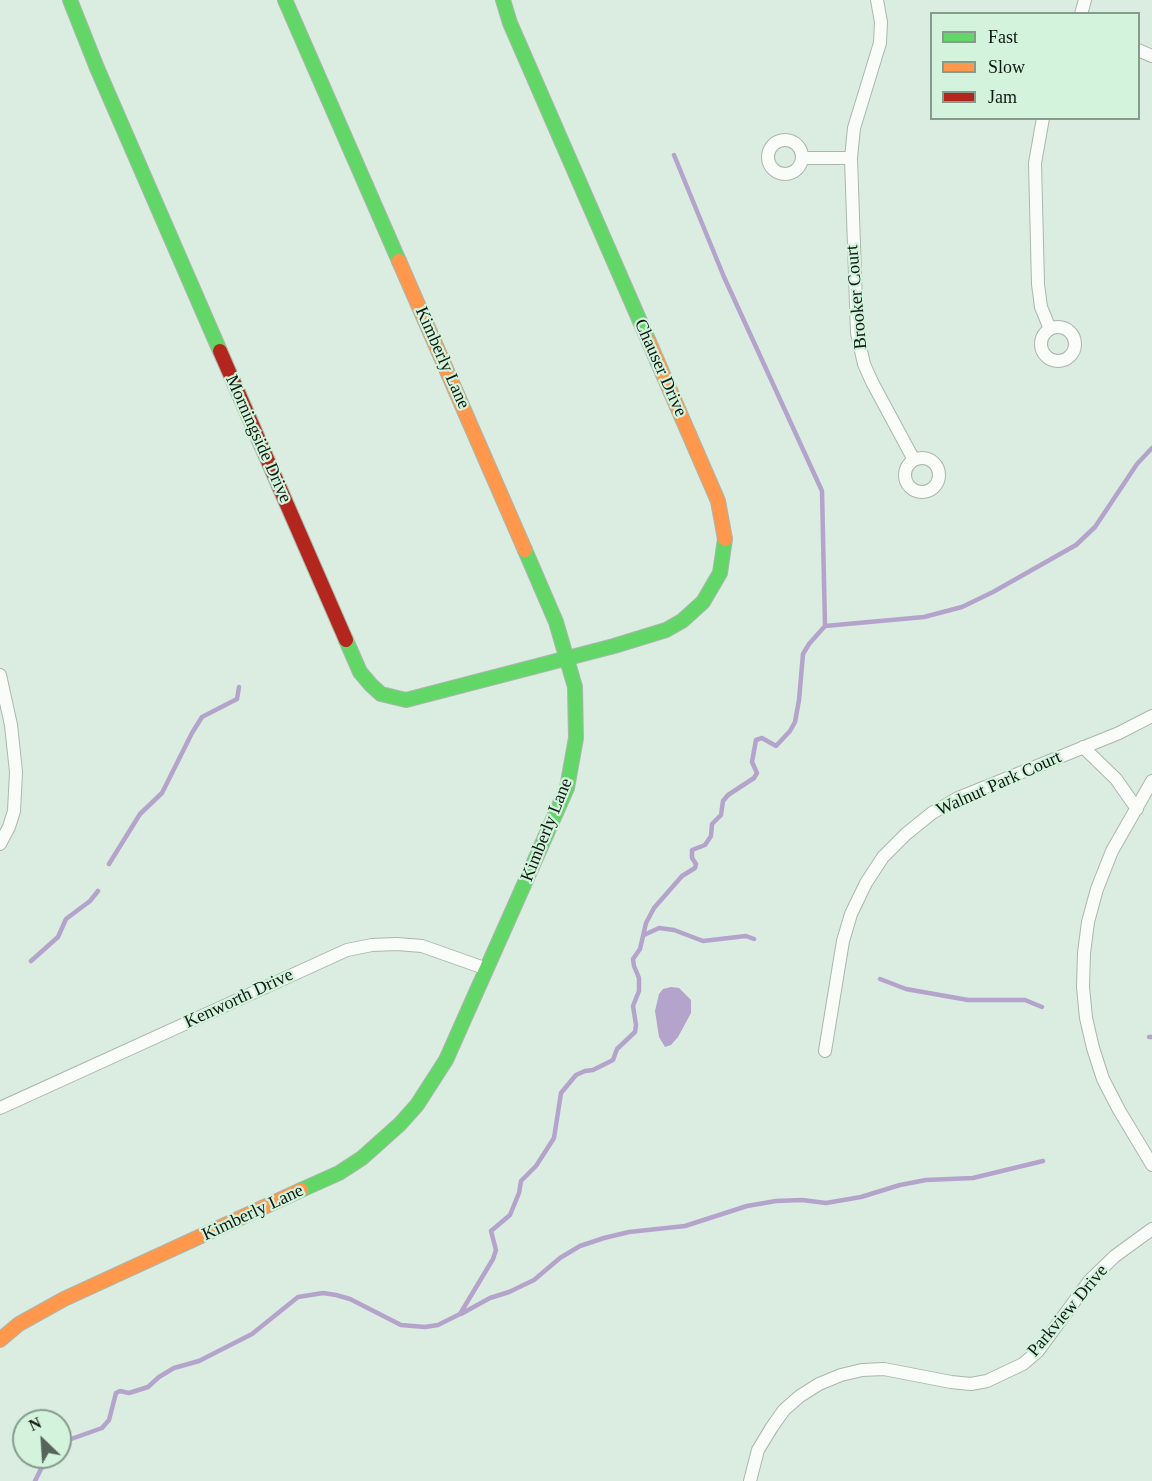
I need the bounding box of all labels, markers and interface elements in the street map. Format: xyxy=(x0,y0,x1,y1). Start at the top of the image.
legend xyxy=(930,12,1140,120)
text: Fast xyxy=(988,27,1018,47)
text: Slow xyxy=(988,57,1025,77)
text: Jam xyxy=(988,87,1017,107)
street label: Brooker Court xyxy=(842,244,872,350)
street label: Kimberly Lane xyxy=(410,304,474,412)
street label: Chauser Drive xyxy=(629,316,691,420)
street label: Morningside Drive xyxy=(220,372,296,506)
street label: Walnut Park Court xyxy=(933,747,1065,821)
street label: Kimberly Lane xyxy=(516,775,578,885)
street label: Kenworth Drive xyxy=(181,964,297,1034)
street label: Kimberly Lane xyxy=(199,1180,307,1246)
street label: Parkview Drive xyxy=(1023,1261,1113,1361)
north arrow xyxy=(12,1409,72,1469)
text: N xyxy=(26,1414,44,1434)

